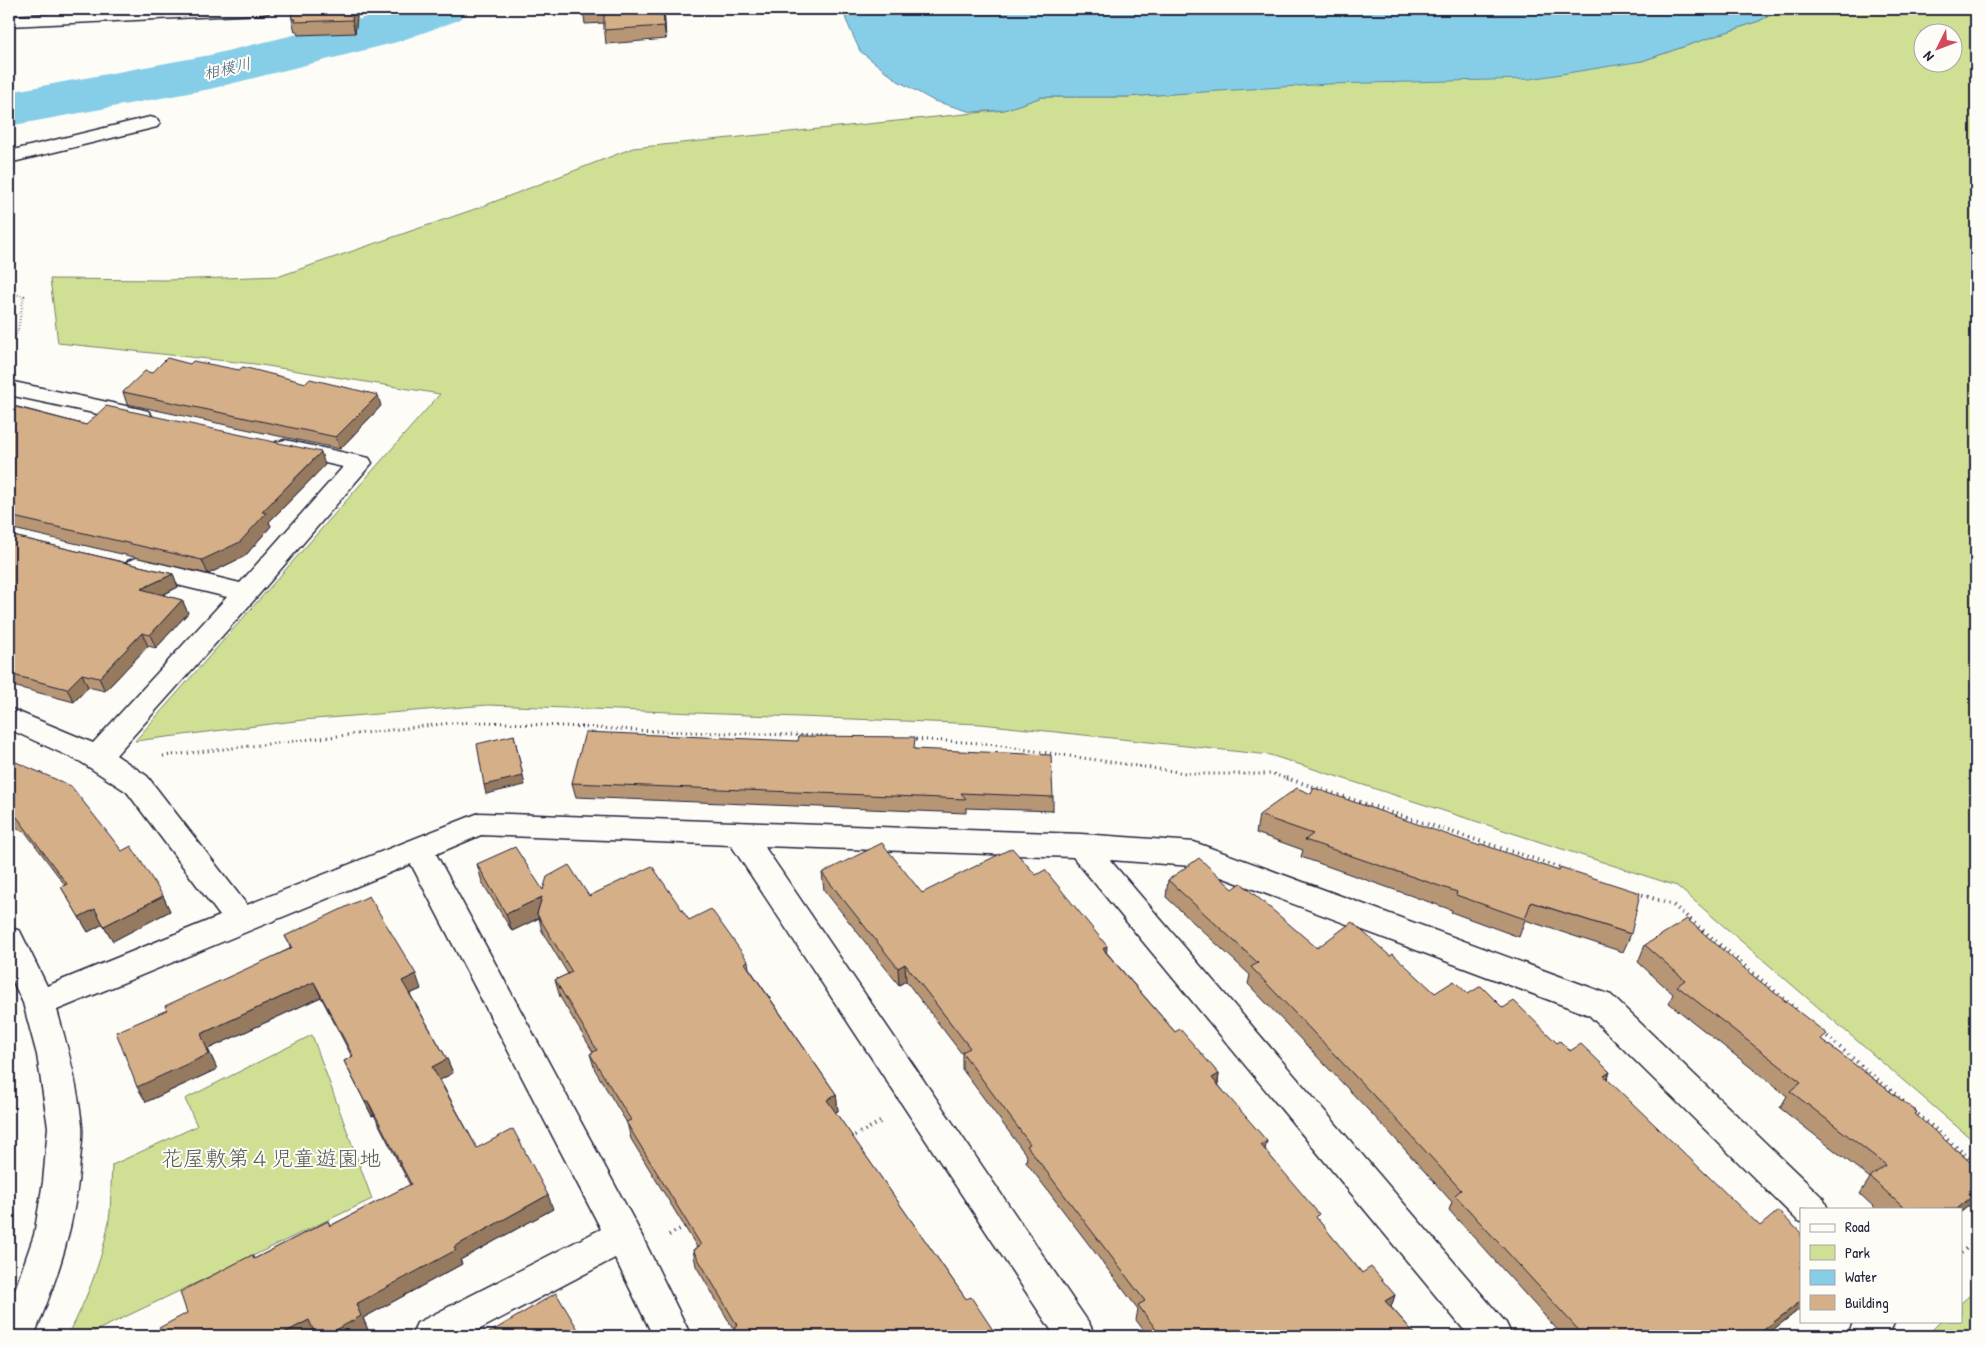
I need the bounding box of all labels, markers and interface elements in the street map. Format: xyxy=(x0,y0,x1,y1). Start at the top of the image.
north arrow xyxy=(1912,22,1962,72)
text: N xyxy=(1918,48,1938,66)
water label: 相模川 xyxy=(201,52,253,84)
park label: 花屋敷第４児童遊園地 xyxy=(161,1143,381,1173)
legend xyxy=(1800,1208,1962,1322)
text: Road xyxy=(1845,1216,1870,1237)
text: Park xyxy=(1845,1242,1870,1263)
text: Water xyxy=(1845,1266,1877,1287)
text: Building xyxy=(1845,1292,1889,1313)

